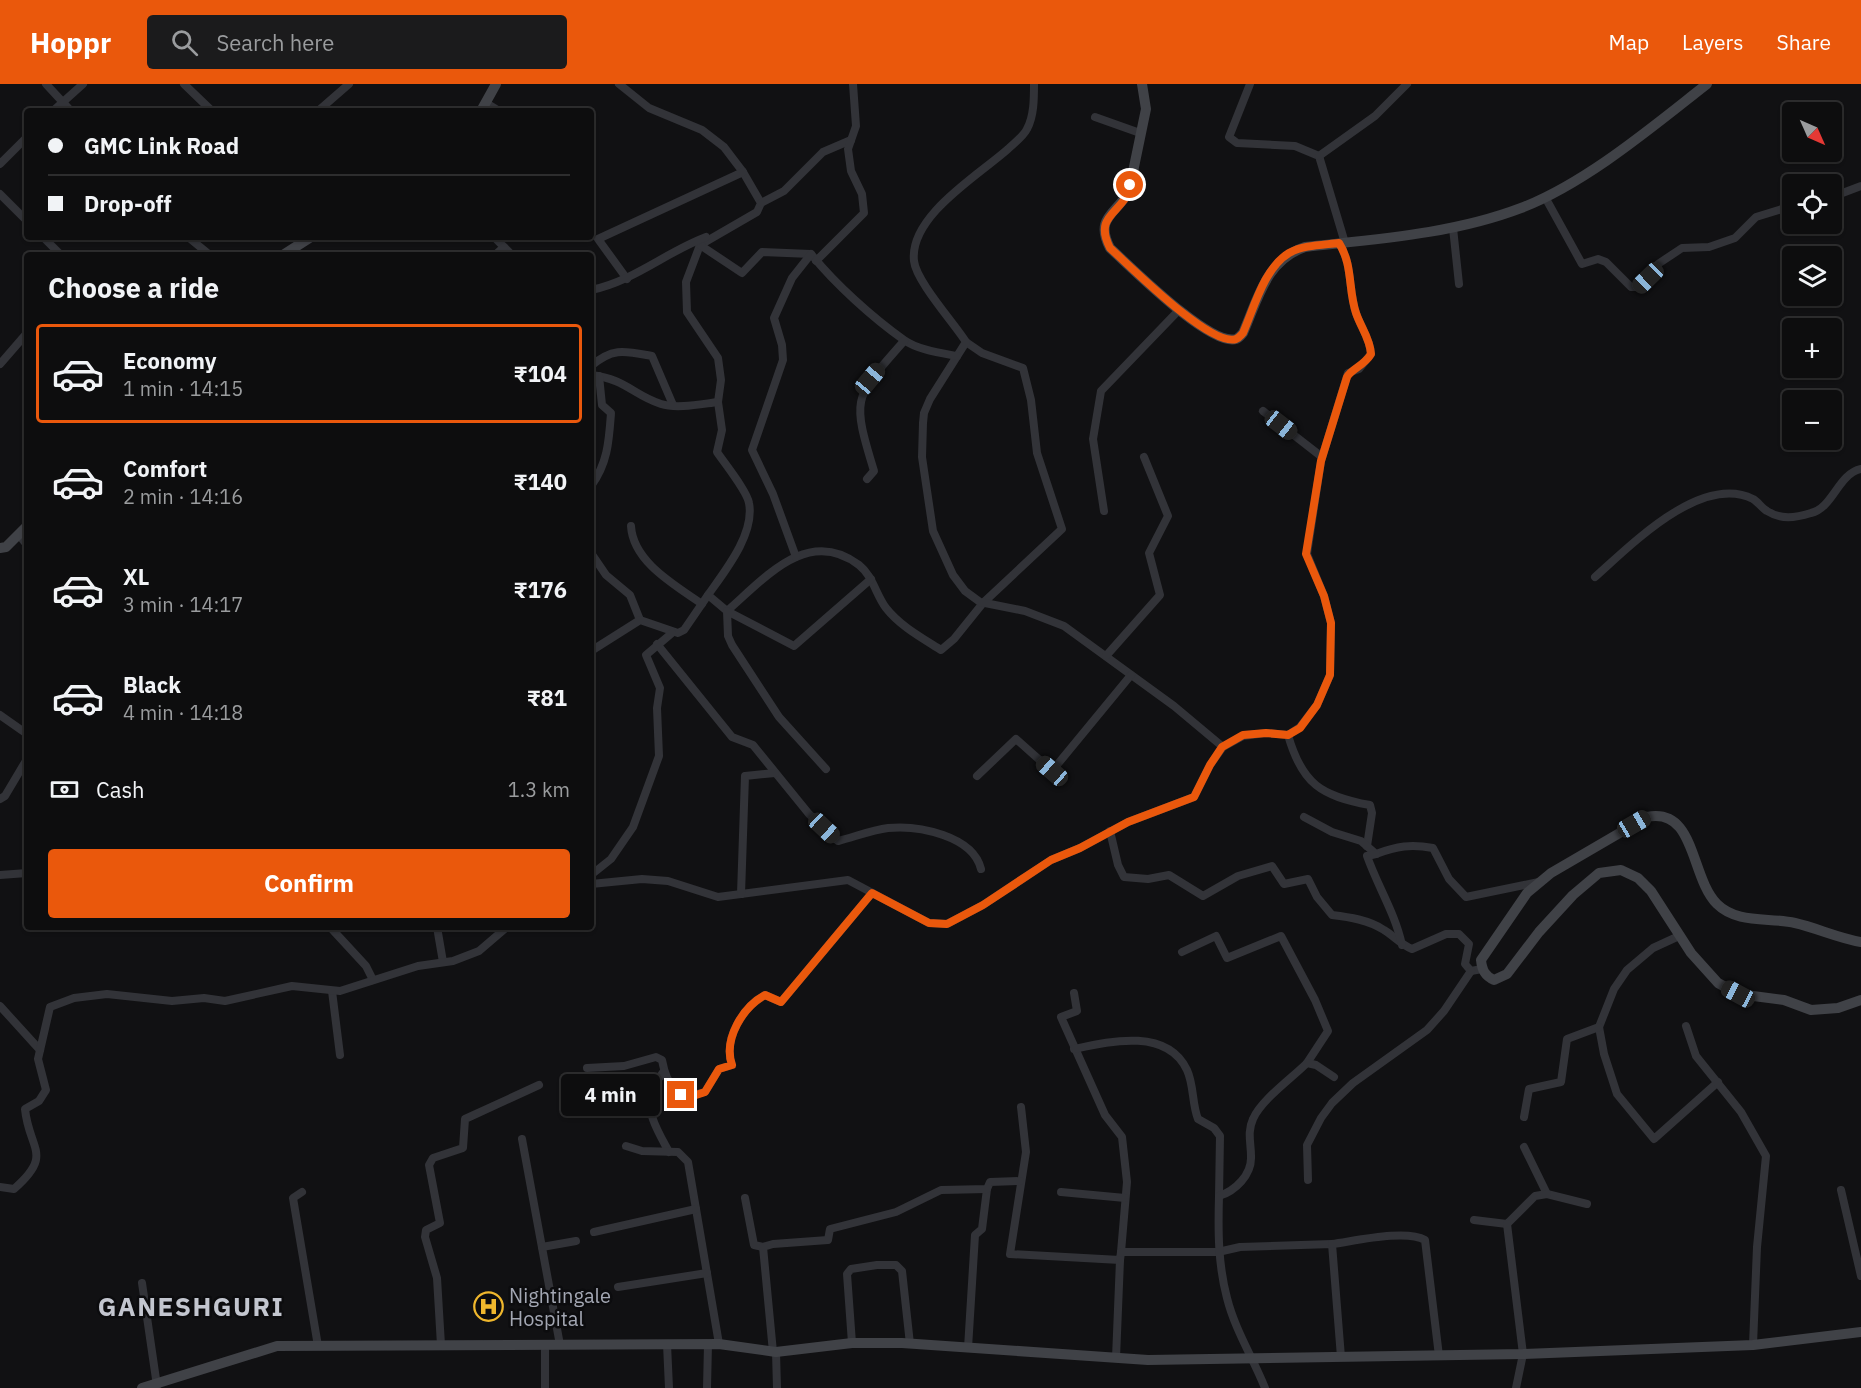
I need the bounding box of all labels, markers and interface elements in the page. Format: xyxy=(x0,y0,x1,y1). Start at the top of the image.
search box xyxy=(147,15,567,69)
text: Hoppr xyxy=(30,24,111,61)
icon: search xyxy=(168,26,201,59)
text: Search here xyxy=(216,28,334,57)
text: Map xyxy=(1609,28,1649,56)
text: Layers xyxy=(1682,28,1744,56)
text: Share xyxy=(1777,28,1831,56)
north arrow xyxy=(1782,102,1842,162)
map controls xyxy=(1782,102,1842,450)
text: GMC Link Road xyxy=(84,131,239,160)
route start xyxy=(1116,171,1143,198)
button: locate xyxy=(1782,174,1842,234)
text: Drop-off xyxy=(84,189,171,218)
button: layers xyxy=(1782,246,1842,306)
car xyxy=(1629,259,1667,297)
text: Choose a ride xyxy=(48,270,219,305)
button: + xyxy=(1782,318,1842,378)
text: Economy xyxy=(123,346,217,375)
icon: car xyxy=(51,347,105,401)
text: ₹104 xyxy=(514,359,567,388)
car xyxy=(852,359,888,399)
text: 1 min · 14:15 xyxy=(123,375,243,402)
button: − xyxy=(1782,390,1842,450)
car xyxy=(1261,407,1301,443)
text: Comfort xyxy=(123,454,207,483)
icon: car xyxy=(51,455,105,509)
text: ₹140 xyxy=(514,467,567,496)
text: 2 min · 14:16 xyxy=(123,483,243,510)
text: XL xyxy=(123,562,149,591)
icon: car xyxy=(51,563,105,617)
text: ₹176 xyxy=(514,575,567,604)
text: 3 min · 14:17 xyxy=(123,591,243,618)
text: Black xyxy=(123,670,181,699)
icon: car xyxy=(51,671,105,725)
text: ₹81 xyxy=(527,683,567,712)
text: 4 min · 14:18 xyxy=(123,699,243,726)
car xyxy=(1033,752,1071,790)
icon: cash xyxy=(48,773,81,806)
text: Cash xyxy=(96,775,145,804)
text: 1.3 km xyxy=(508,776,570,803)
car xyxy=(1614,807,1654,841)
car xyxy=(805,809,843,847)
button: Confirm xyxy=(48,849,570,918)
car xyxy=(1718,978,1758,1010)
callout: 4 min xyxy=(561,1074,660,1116)
text: 4 min xyxy=(584,1081,637,1108)
route end xyxy=(667,1081,694,1108)
place label: Nightingale Hospital xyxy=(509,1282,611,1332)
district label: GANESHGURI xyxy=(98,1289,284,1323)
hospital icon: Nightingale Hospital xyxy=(472,1291,504,1323)

